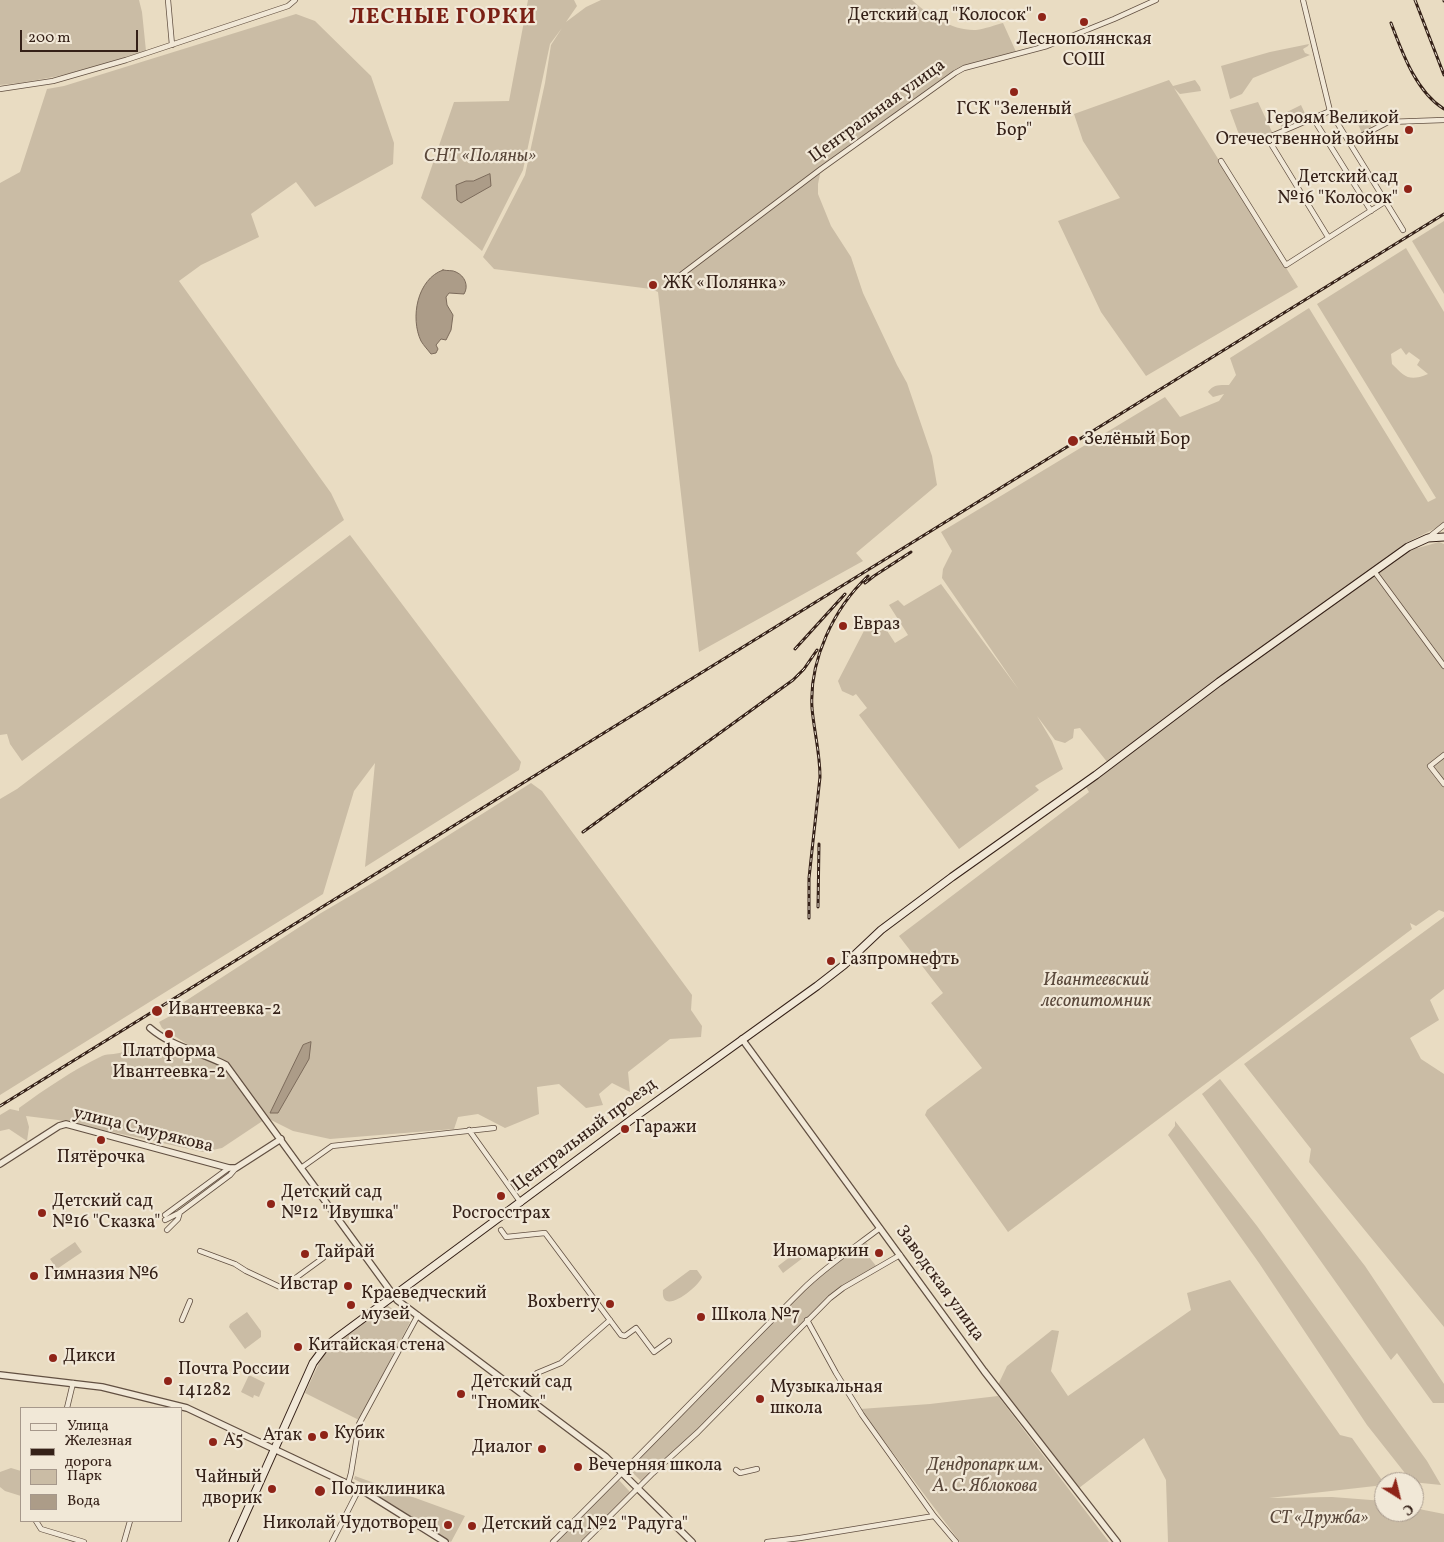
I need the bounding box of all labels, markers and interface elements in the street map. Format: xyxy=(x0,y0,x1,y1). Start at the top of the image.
district label: ЛЕСНЫЕ ГОРКИ xyxy=(348,6,538,32)
place label: Детский сад "Колосок" xyxy=(848,6,1032,28)
marker: Детский сад "Колосок" xyxy=(1036,11,1048,23)
marker: Леснополянская СОШ xyxy=(1078,16,1090,28)
scale bar xyxy=(22,20,140,52)
text: 200 m xyxy=(28,28,71,49)
place label: Леснополянская СОШ xyxy=(1016,30,1152,72)
street label: Центральная улица xyxy=(806,55,950,169)
marker: ГСК "Зеленый Бор" xyxy=(1008,86,1020,98)
place label: ГСК "Зеленый Бор" xyxy=(956,100,1072,142)
place label: Героям Великой Отечественной войны xyxy=(1216,109,1399,152)
marker: Героям Великой Отечественной войны xyxy=(1403,124,1415,136)
park label: СНТ «Поляны» xyxy=(424,147,536,169)
place label: Детский сад №16 "Колосок" xyxy=(1277,168,1398,210)
marker: Детский сад №16 "Колосок" xyxy=(1402,183,1414,195)
place label: ЖК «Полянка» xyxy=(663,274,786,296)
marker: ЖК «Полянка» xyxy=(647,279,659,291)
place label: Зелёный Бор xyxy=(1084,430,1190,452)
marker: Зелёный Бор xyxy=(1066,434,1080,448)
place label: Евраз xyxy=(853,615,900,637)
marker: Евраз xyxy=(837,620,849,632)
place label: Газпромнефть xyxy=(841,950,959,972)
marker: Газпромнефть xyxy=(825,955,837,967)
park label: Ивантеевский лесопитомник xyxy=(1041,971,1151,1014)
place label: Ивантеевка-2 xyxy=(168,1000,281,1022)
marker: Ивантеевка-2 xyxy=(150,1004,164,1018)
marker: Платформа Ивантеевка-2 xyxy=(163,1028,175,1040)
place label: Платформа Ивантеевка-2 xyxy=(112,1042,226,1084)
street label: Центральный проезд xyxy=(508,1075,662,1197)
street label: улица Смурякова xyxy=(71,1103,215,1159)
place label: Гаражи xyxy=(635,1118,697,1140)
marker: Гаражи xyxy=(619,1123,631,1135)
marker: Пятёрочка xyxy=(95,1134,107,1146)
place label: Пятёрочка xyxy=(57,1148,145,1170)
place label: Детский сад №12 "Ивушка" xyxy=(281,1183,399,1226)
marker: Росгосстрах xyxy=(495,1190,507,1202)
place label: Детский сад №16 "Сказка" xyxy=(52,1192,160,1234)
marker: Детский сад №12 "Ивушка" xyxy=(265,1198,277,1210)
place label: Росгосстрах xyxy=(452,1204,550,1226)
marker: Детский сад №16 "Сказка" xyxy=(36,1207,48,1219)
street label: Заводская улица xyxy=(890,1222,988,1346)
place label: Иномаркин xyxy=(773,1242,869,1264)
place label: Тайрай xyxy=(315,1243,375,1265)
marker: Иномаркин xyxy=(873,1247,885,1259)
marker: Тайрай xyxy=(299,1248,311,1260)
place label: Гимназия №6 xyxy=(44,1265,158,1287)
marker: Гимназия №6 xyxy=(28,1270,40,1282)
place label: Ивстар xyxy=(279,1275,338,1297)
marker: Ивстар xyxy=(342,1280,354,1292)
place label: Краеведческий музей xyxy=(361,1284,487,1326)
place label: Boxberry xyxy=(527,1293,600,1315)
marker: Boxberry xyxy=(604,1298,616,1310)
marker: Краеведческий музей xyxy=(345,1299,357,1311)
place label: Школа №7 xyxy=(711,1306,800,1328)
marker: Школа №7 xyxy=(695,1311,707,1323)
place label: Китайская стена xyxy=(308,1336,445,1358)
marker: Китайская стена xyxy=(292,1341,304,1353)
place label: Дикси xyxy=(63,1347,115,1369)
marker: Дикси xyxy=(47,1352,59,1364)
place label: Почта России 141282 xyxy=(178,1360,290,1402)
place label: Детский сад "Гномик" xyxy=(471,1373,572,1416)
marker: Почта России 141282 xyxy=(162,1375,174,1387)
place label: Музыкальная школа xyxy=(770,1378,883,1420)
marker: Детский сад "Гномик" xyxy=(455,1388,467,1400)
marker: Музыкальная школа xyxy=(754,1393,766,1405)
legend xyxy=(20,1407,182,1522)
text: Улица xyxy=(67,1416,109,1437)
place label: Кубик xyxy=(334,1424,385,1446)
place label: Атак xyxy=(263,1426,302,1448)
marker: Кубик xyxy=(318,1429,330,1441)
text: Железная дорога xyxy=(65,1431,132,1473)
place label: А5 xyxy=(223,1431,244,1453)
marker: Атак xyxy=(306,1431,318,1443)
marker: А5 xyxy=(207,1436,219,1448)
place label: Диалог xyxy=(472,1438,532,1460)
marker: Диалог xyxy=(536,1443,548,1455)
place label: Вечерняя школа xyxy=(588,1456,722,1478)
park label: Дендропарк им. А. С. Яблокова xyxy=(927,1456,1043,1498)
marker: Вечерняя школа xyxy=(572,1461,584,1473)
text: Парк xyxy=(67,1466,102,1487)
place label: Чайный дворик xyxy=(195,1468,262,1510)
north arrow xyxy=(1374,1472,1424,1522)
place label: Поликлиника xyxy=(331,1480,446,1502)
marker: Чайный дворик xyxy=(266,1483,278,1495)
marker: Поликлиника xyxy=(313,1484,327,1498)
text: Вода xyxy=(67,1491,100,1512)
text: С xyxy=(1398,1498,1417,1519)
park label: СТ «Дружба» xyxy=(1270,1509,1368,1531)
place label: Николай Чудотворец xyxy=(263,1514,438,1536)
place label: Детский сад №2 "Радуга" xyxy=(482,1515,688,1537)
marker: Николай Чудотворец xyxy=(442,1519,454,1531)
marker: Детский сад №2 "Радуга" xyxy=(466,1520,478,1532)

